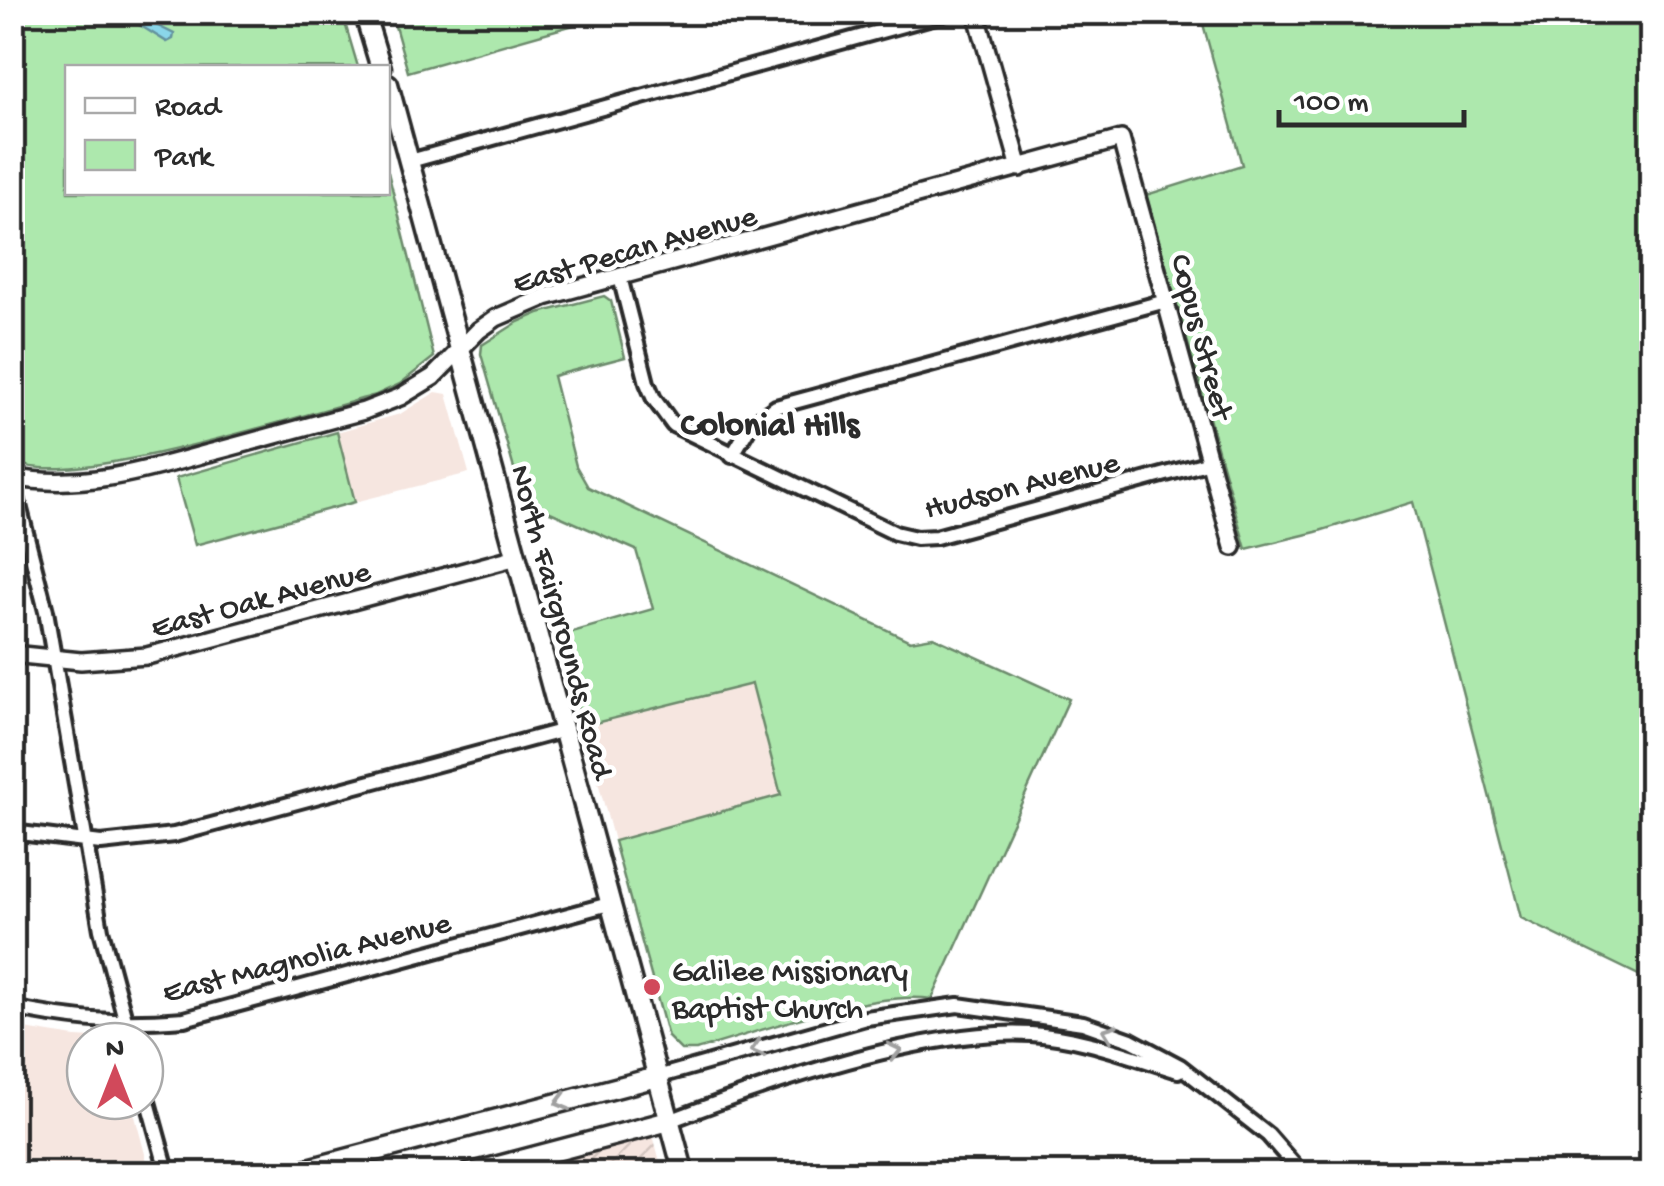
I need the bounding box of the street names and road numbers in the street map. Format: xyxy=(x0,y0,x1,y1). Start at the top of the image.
street label: East Pecan Avenue xyxy=(509,199,762,305)
street label: Copus Street xyxy=(1159,251,1240,427)
street label: Hudson Avenue xyxy=(921,445,1124,530)
street label: North Fairgrounds Road xyxy=(499,461,620,786)
street label: East Oak Avenue xyxy=(148,554,375,649)
street label: East Magnolia Avenue xyxy=(159,906,456,1014)

